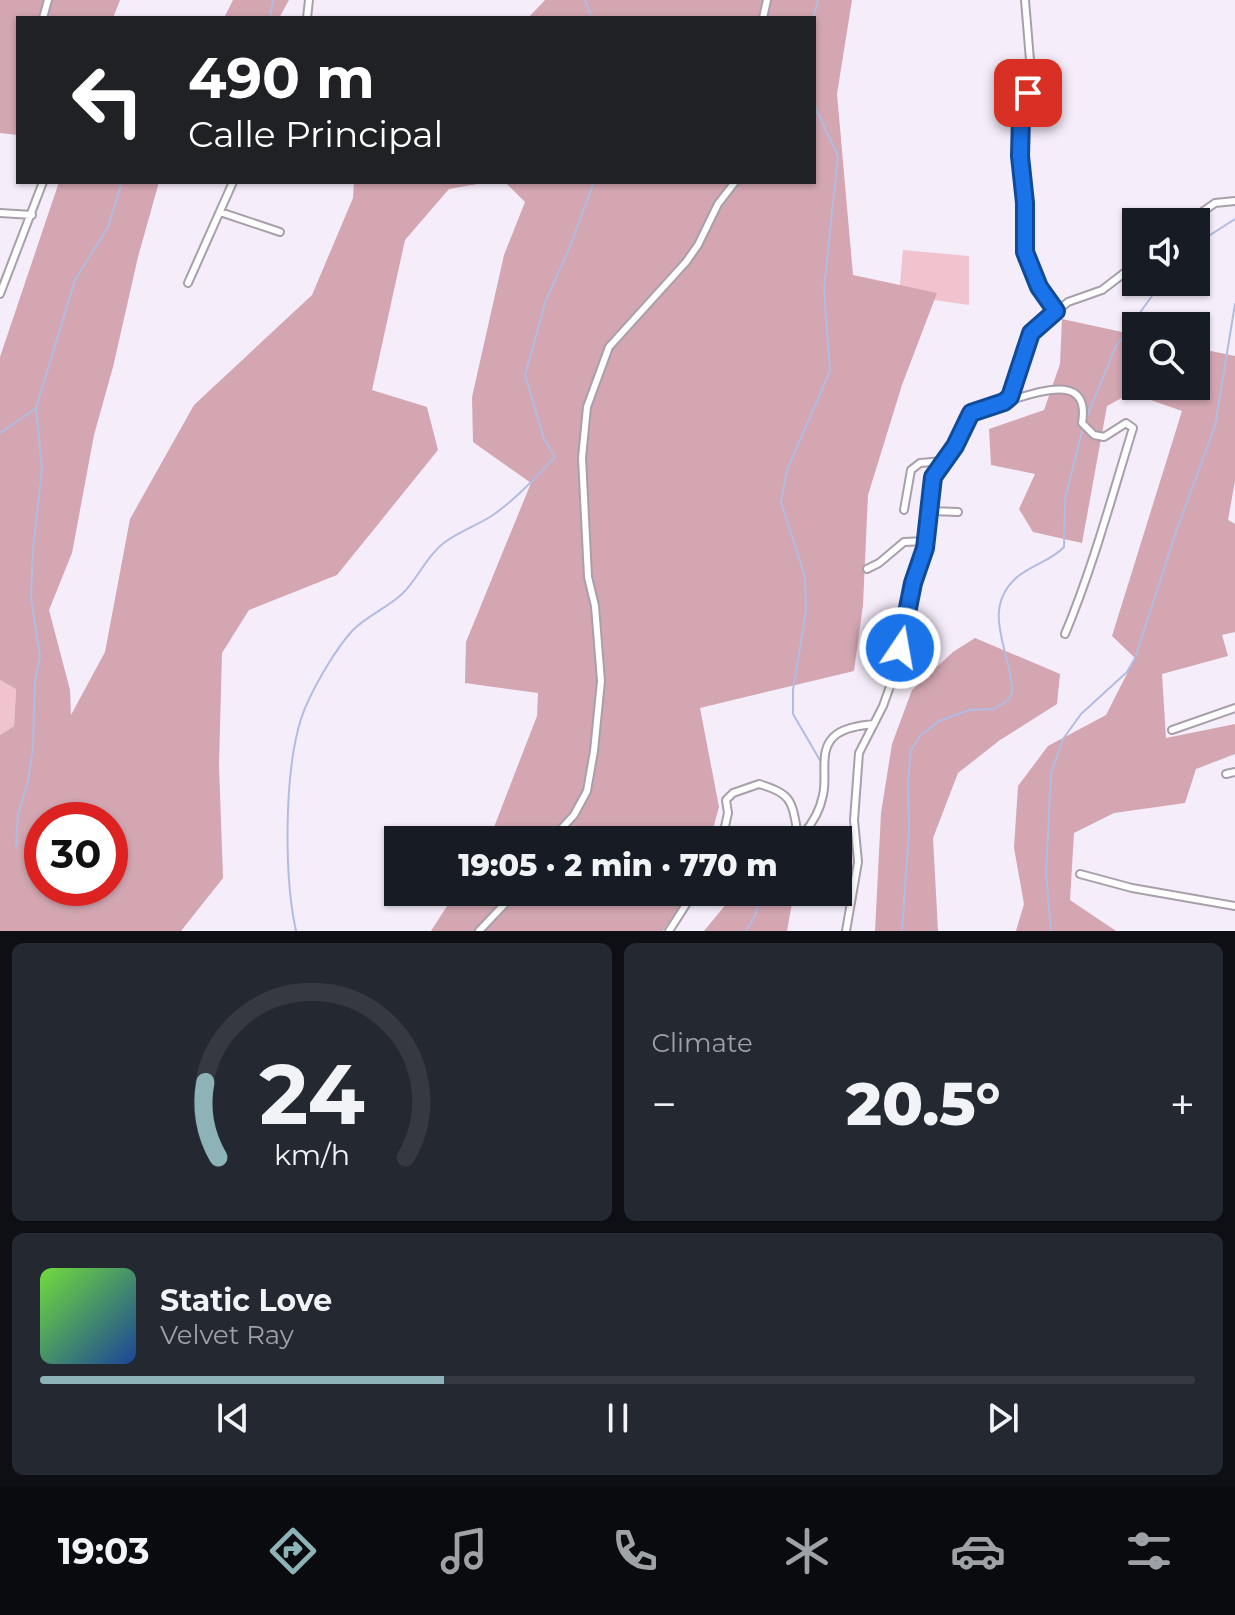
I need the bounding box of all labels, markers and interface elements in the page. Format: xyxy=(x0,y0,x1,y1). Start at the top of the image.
text: 490 m xyxy=(188,44,375,112)
icon: left xyxy=(56,48,160,152)
pin xyxy=(994,59,1062,127)
icon: arrive xyxy=(1006,71,1050,115)
text: Calle Principal xyxy=(188,112,443,156)
map controls xyxy=(1122,208,1210,400)
button: sound xyxy=(1122,208,1210,296)
button: search xyxy=(1122,312,1210,400)
position arrow xyxy=(858,606,942,690)
speed limit sign: 30 xyxy=(24,802,128,906)
text: 19:05 · 2 min · 770 m xyxy=(458,847,778,884)
text: Climate xyxy=(652,1027,753,1059)
text: 24 xyxy=(259,1043,365,1145)
text: 20.5° xyxy=(846,1067,1000,1140)
text: − xyxy=(652,1077,677,1131)
text: + xyxy=(1170,1077,1195,1131)
text: km/h xyxy=(274,1137,350,1172)
text: Static Love xyxy=(160,1282,332,1319)
text: Velvet Ray xyxy=(160,1319,294,1351)
icon: previous xyxy=(211,1396,255,1440)
icon: pause xyxy=(596,1396,640,1440)
icon: next xyxy=(981,1396,1025,1440)
icon: directions xyxy=(265,1523,321,1579)
icon: music xyxy=(436,1523,492,1579)
icon: phone xyxy=(607,1523,663,1579)
icon: climate xyxy=(779,1523,835,1579)
icon: car xyxy=(950,1523,1006,1579)
icon: filters xyxy=(1121,1523,1177,1579)
text: 19:03 xyxy=(58,1529,150,1573)

